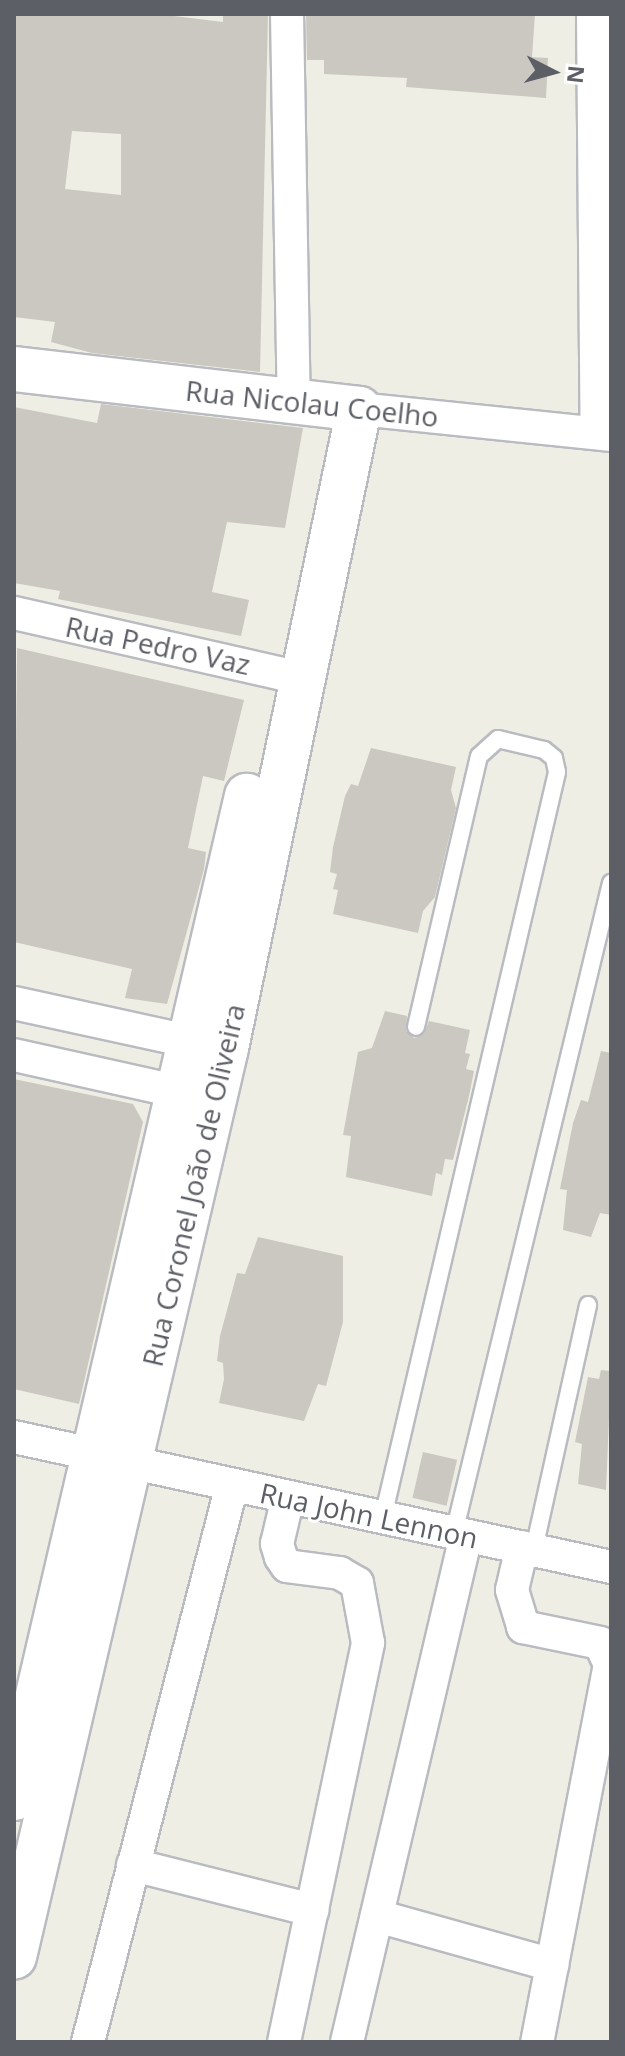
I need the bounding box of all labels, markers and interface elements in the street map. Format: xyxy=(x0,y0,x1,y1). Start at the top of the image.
north arrow xyxy=(513,32,593,112)
text: N xyxy=(561,64,593,85)
street label: Rua Nicolau Coelho xyxy=(184,373,440,433)
street label: Rua Pedro Vaz xyxy=(63,609,253,681)
street label: Rua Coronel João de Oliveira xyxy=(135,1000,251,1370)
street label: Rua John Lennon xyxy=(257,1475,481,1555)

